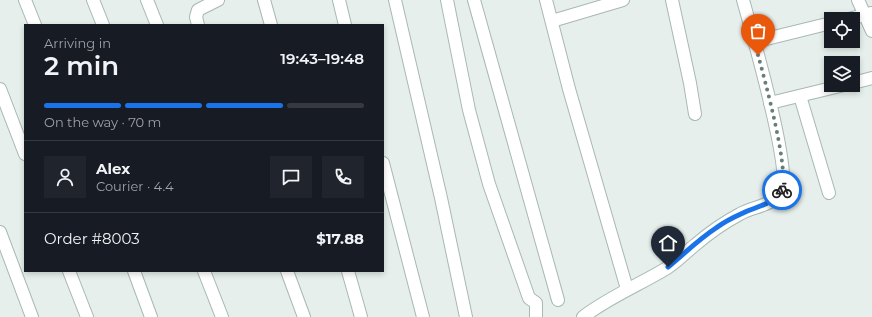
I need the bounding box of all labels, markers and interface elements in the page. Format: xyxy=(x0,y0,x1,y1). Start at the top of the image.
map controls xyxy=(824,12,860,92)
button: locate xyxy=(824,12,860,48)
pin xyxy=(741,14,775,55)
icon: bag xyxy=(747,20,769,42)
text: Arriving in xyxy=(44,35,111,51)
text: 19:43–19:48 xyxy=(280,49,364,68)
text: 2 min xyxy=(44,50,119,82)
button: layers xyxy=(824,56,860,92)
text: On the way · 70 m xyxy=(44,114,161,130)
button: person xyxy=(44,156,86,198)
button: chat xyxy=(270,156,312,198)
button: phone xyxy=(322,156,364,198)
text: Alex xyxy=(96,159,130,178)
courier xyxy=(762,170,802,210)
text: Courier · 4.4 xyxy=(96,178,174,194)
icon: bike xyxy=(771,179,793,201)
pin xyxy=(651,226,685,267)
text: Order #8003 xyxy=(44,229,140,248)
text: $17.88 xyxy=(316,229,364,248)
icon: home xyxy=(657,232,679,254)

